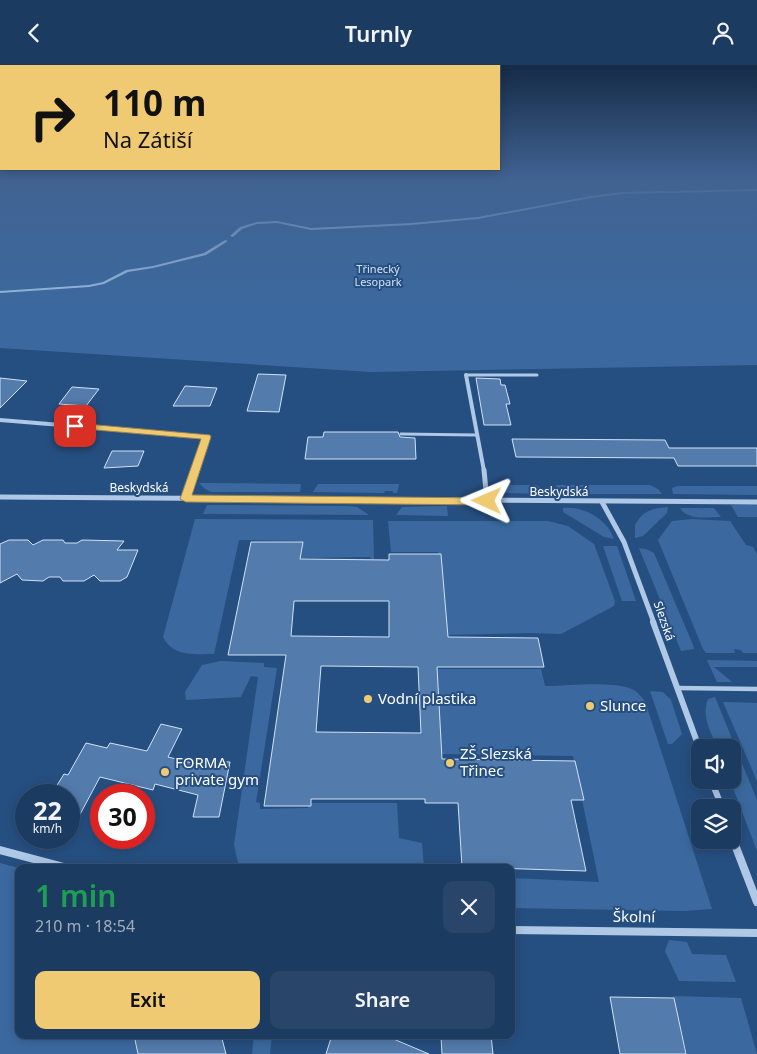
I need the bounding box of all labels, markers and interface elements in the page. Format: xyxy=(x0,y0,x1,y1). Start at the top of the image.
text: Turnly xyxy=(345,18,412,48)
icon: back xyxy=(20,19,48,47)
icon: person xyxy=(709,19,737,47)
text: 110 m xyxy=(103,79,206,126)
icon: right xyxy=(20,85,85,150)
text: Na Zátiší xyxy=(103,124,193,154)
park label: Třinecký Lesopark xyxy=(354,261,402,289)
pin xyxy=(54,405,96,447)
icon: arrive xyxy=(61,412,89,440)
position arrow xyxy=(460,474,512,526)
street label: Beskydská xyxy=(109,479,169,496)
street label: Beskydská xyxy=(529,483,589,500)
street label: Slezská xyxy=(650,599,679,643)
place label: Vodní plastika xyxy=(378,688,476,708)
marker: Vodní plastika xyxy=(362,693,374,705)
place label: Slunce xyxy=(600,695,646,715)
marker: Slunce xyxy=(584,700,596,712)
map controls xyxy=(691,739,741,849)
button: sound xyxy=(691,739,741,789)
place label: ZŠ Slezská Třinec xyxy=(460,743,532,780)
place label: FORMA private gym xyxy=(175,752,259,789)
marker: ZŠ Slezská Třinec xyxy=(444,757,456,769)
marker: FORMA private gym xyxy=(159,766,171,778)
speed limit sign: 30 xyxy=(90,784,155,849)
text: 22 xyxy=(33,793,62,827)
button: layers xyxy=(691,799,741,849)
text: km/h xyxy=(33,820,62,837)
text: 1 min xyxy=(35,875,116,916)
button: close xyxy=(443,881,495,933)
street label: Školní xyxy=(613,906,656,926)
text: 210 m · 18:54 xyxy=(35,915,135,937)
button: Exit xyxy=(35,971,260,1029)
button: Share xyxy=(270,971,495,1029)

